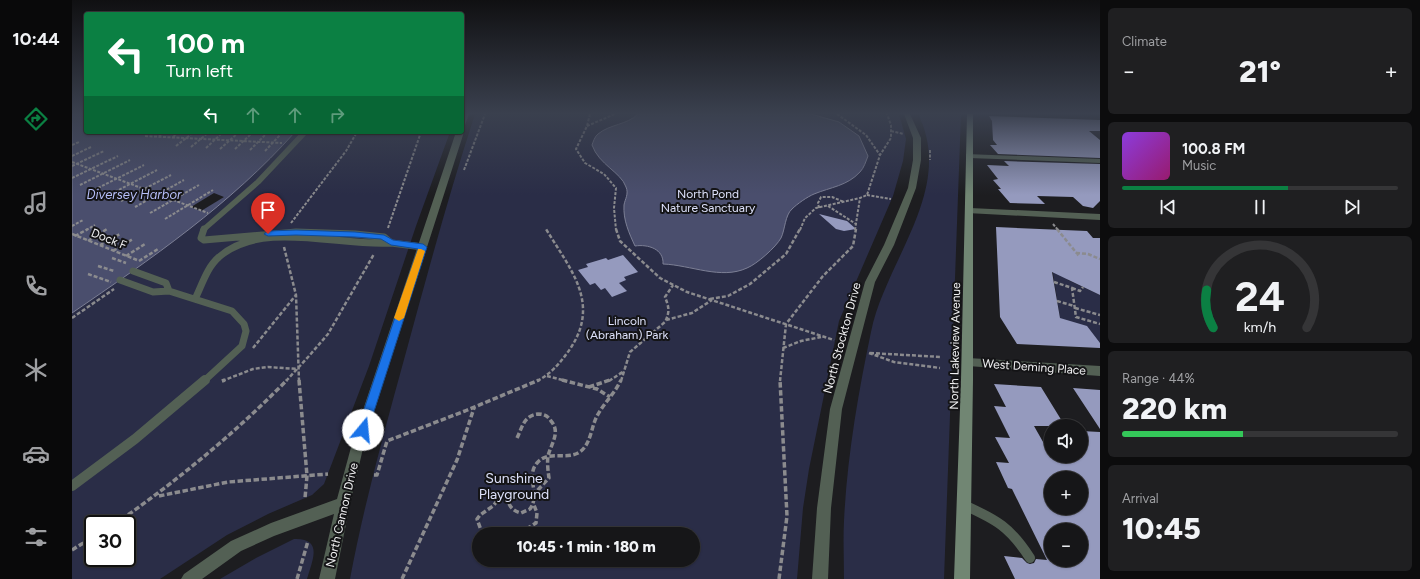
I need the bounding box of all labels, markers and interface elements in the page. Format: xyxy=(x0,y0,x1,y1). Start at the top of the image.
text: 100 m xyxy=(166,26,245,60)
text: 10:44 xyxy=(12,28,60,50)
icon: left xyxy=(100,28,152,80)
text: Climate xyxy=(1122,34,1167,49)
text: 21° xyxy=(1239,53,1281,90)
text: − xyxy=(1122,58,1136,85)
text: + xyxy=(1384,58,1398,85)
text: Turn left xyxy=(166,60,233,82)
icon: left xyxy=(200,104,222,126)
icon: ahead xyxy=(242,104,264,126)
icon: ahead xyxy=(284,104,306,126)
icon: right xyxy=(326,104,348,126)
icon: directions xyxy=(22,105,50,133)
text: 100.8 FM xyxy=(1182,140,1245,158)
text: Music xyxy=(1182,158,1216,173)
water label: Diversey Harbor xyxy=(87,187,182,202)
park label: North Pond Nature Sanctuary xyxy=(661,187,756,215)
icon: music xyxy=(22,189,50,217)
pin xyxy=(251,193,285,234)
icon: previous xyxy=(1157,196,1179,218)
icon: pause xyxy=(1249,196,1271,218)
icon: next xyxy=(1341,196,1363,218)
icon: arrive xyxy=(257,199,279,221)
street label: Dock F xyxy=(89,226,129,253)
text: 24 xyxy=(1235,270,1285,320)
icon: phone xyxy=(22,272,50,300)
street label: North Stockton Drive xyxy=(820,280,864,395)
street label: North Lakeview Avenue xyxy=(947,282,963,410)
park label: Lincoln (Abraham) Park xyxy=(586,314,668,342)
text: km/h xyxy=(1244,317,1276,335)
icon: climate xyxy=(22,356,50,384)
street label: West Deming Place xyxy=(982,356,1087,378)
text: Range · 44% xyxy=(1122,371,1195,386)
text: 220 km xyxy=(1122,390,1227,427)
position arrow xyxy=(342,409,384,451)
map controls xyxy=(1044,419,1088,567)
button: sound xyxy=(1044,419,1088,463)
icon: car xyxy=(22,440,50,468)
street label: North Cannon Drive xyxy=(323,461,361,569)
park label: Sunshine Playground xyxy=(479,470,549,503)
button: + xyxy=(1044,471,1088,515)
text: Arrival xyxy=(1122,491,1159,506)
text: 10:45 xyxy=(1122,510,1201,547)
speed limit sign: 30 xyxy=(84,515,136,567)
icon: filters xyxy=(22,523,50,551)
button: − xyxy=(1044,523,1088,567)
text: 10:45 · 1 min · 180 m xyxy=(516,538,656,556)

